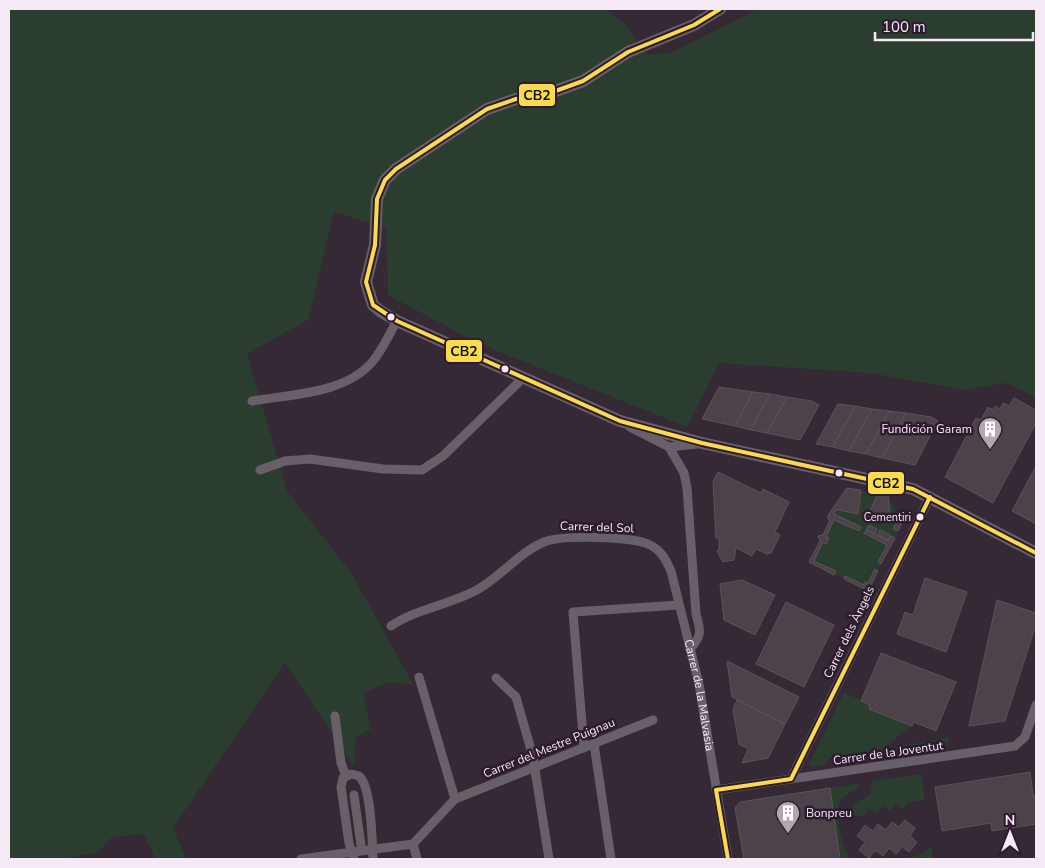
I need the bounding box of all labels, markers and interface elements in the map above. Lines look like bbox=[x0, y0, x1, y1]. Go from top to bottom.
scale bar bbox=[875, 10, 1032, 42]
text: 100 m bbox=[882, 17, 926, 37]
line badge: CB2 bbox=[518, 83, 556, 107]
text: CB2 bbox=[523, 86, 551, 105]
unlabelled marker bbox=[386, 312, 396, 322]
line badge: CB2 bbox=[445, 339, 483, 363]
text: CB2 bbox=[450, 342, 478, 361]
unlabelled marker bbox=[500, 364, 510, 374]
building icon: Fundición Garam bbox=[977, 416, 1003, 450]
place label: Fundición Garam bbox=[881, 421, 972, 437]
unlabelled marker bbox=[834, 468, 844, 478]
line badge: CB2 bbox=[867, 471, 905, 495]
text: CB2 bbox=[872, 474, 900, 493]
place label: Cementiri bbox=[864, 510, 911, 525]
marker: Cementiri bbox=[915, 512, 925, 522]
street label: Carrer del Sol bbox=[560, 518, 635, 536]
street label: Carrer dels Àngels bbox=[820, 583, 878, 681]
street label: Carrer de la Malvasia bbox=[680, 638, 718, 752]
street label: Carrer del Mestre Puignau bbox=[481, 714, 617, 782]
street label: Carrer de la Joventut bbox=[832, 737, 945, 769]
building icon: Bonpreu bbox=[775, 800, 801, 834]
place label: Bonpreu bbox=[806, 805, 852, 821]
north arrow bbox=[985, 808, 1035, 858]
text: N bbox=[1005, 811, 1015, 830]

